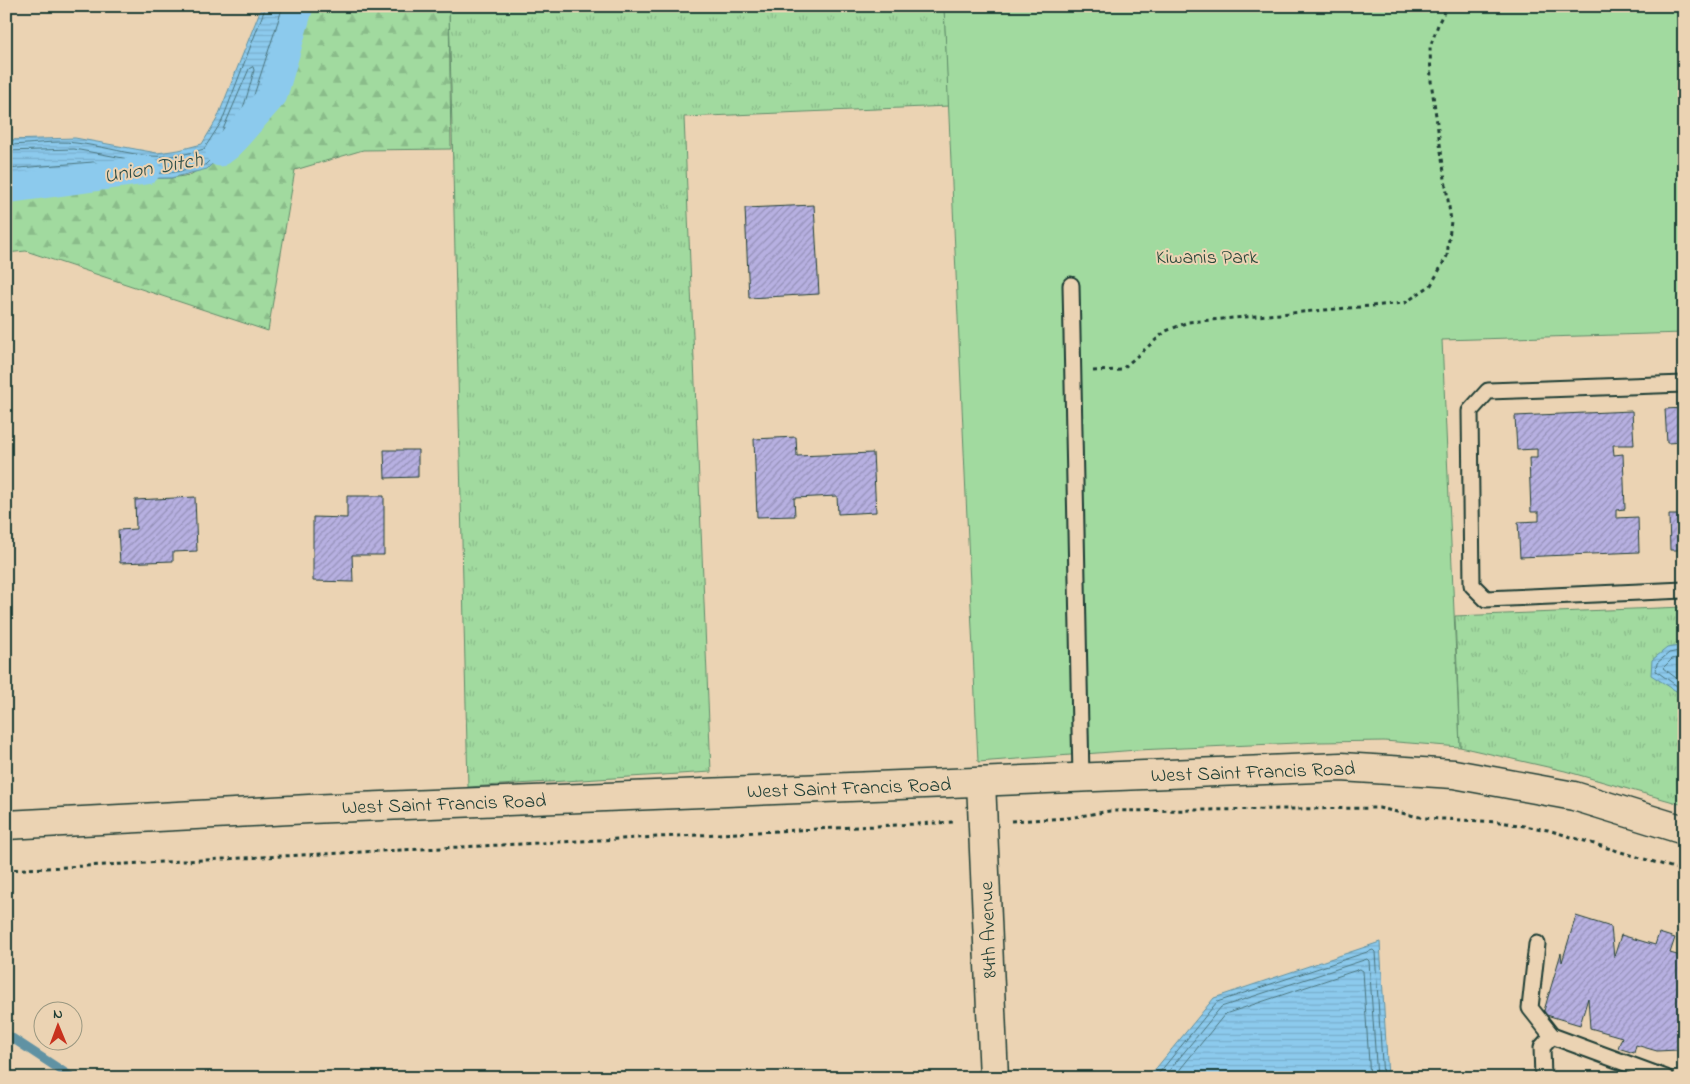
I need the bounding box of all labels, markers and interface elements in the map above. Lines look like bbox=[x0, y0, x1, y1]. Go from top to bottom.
water label: Union Ditch bbox=[102, 145, 206, 192]
park label: Kiwanis Park bbox=[1156, 244, 1258, 273]
street label: West Saint Francis Road bbox=[1150, 755, 1356, 792]
street label: West Saint Francis Road bbox=[746, 771, 952, 808]
street label: West Saint Francis Road bbox=[341, 787, 547, 824]
street label: 84th Avenue bbox=[973, 881, 1006, 979]
north arrow bbox=[32, 1002, 82, 1052]
text: N bbox=[53, 1004, 63, 1025]

